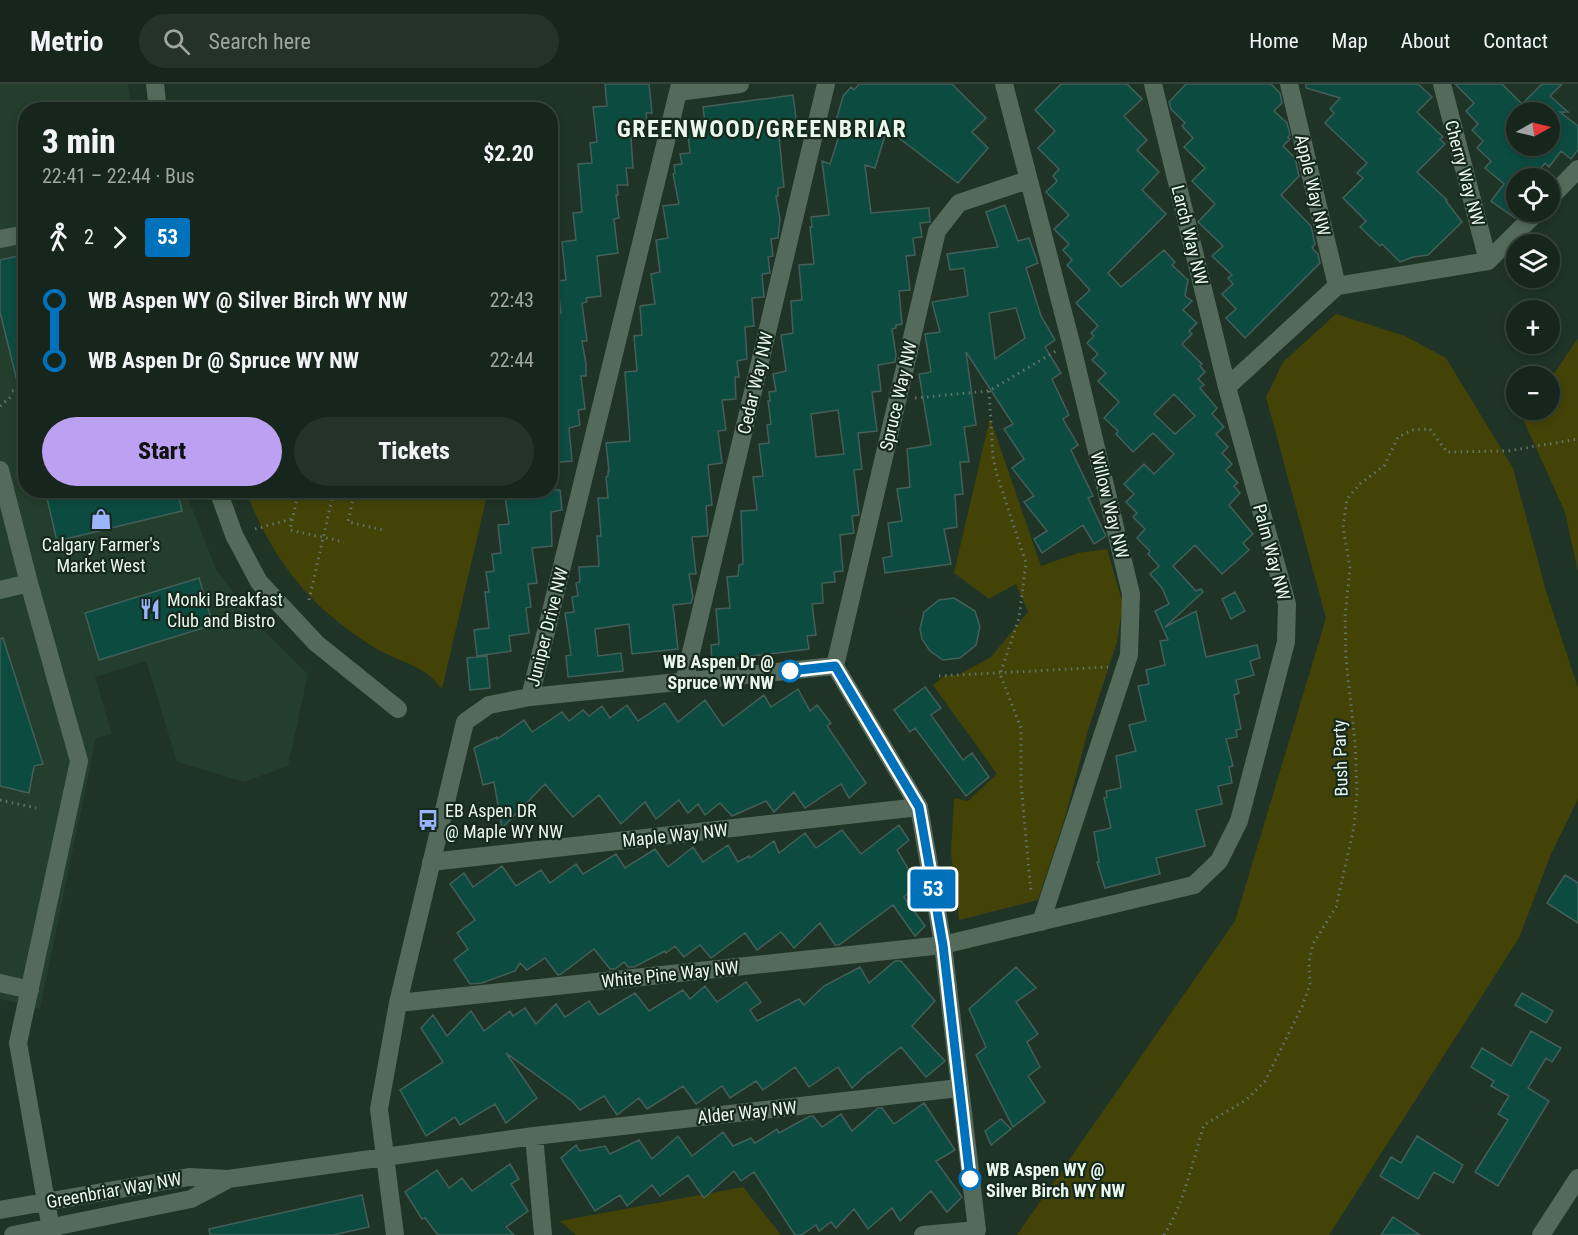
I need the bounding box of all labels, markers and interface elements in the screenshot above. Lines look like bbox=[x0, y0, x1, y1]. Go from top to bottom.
search box bbox=[139, 14, 559, 68]
text: Metrio bbox=[30, 25, 103, 58]
icon: search bbox=[160, 25, 193, 58]
text: Search here bbox=[208, 29, 311, 54]
text: Home bbox=[1249, 29, 1299, 53]
text: Map bbox=[1332, 29, 1368, 53]
text: About bbox=[1401, 29, 1450, 53]
text: Contact bbox=[1483, 29, 1548, 53]
north arrow bbox=[1506, 102, 1560, 156]
map controls bbox=[1506, 102, 1560, 420]
district label: GREENWOOD/GREENBRIAR bbox=[617, 115, 907, 143]
street label: Cherry Way NW bbox=[1441, 118, 1489, 228]
text: 3 min bbox=[42, 122, 116, 161]
street label: Apple Way NW bbox=[1291, 132, 1335, 238]
text: $2.20 bbox=[483, 141, 534, 166]
text: 22:41 – 22:44 · Bus bbox=[42, 164, 195, 188]
button: locate bbox=[1506, 168, 1560, 222]
street label: Larch Way NW bbox=[1167, 183, 1213, 287]
icon: walk bbox=[42, 221, 75, 254]
icon: forward bbox=[103, 221, 136, 254]
text: 2 bbox=[84, 225, 94, 249]
text: 53 bbox=[157, 225, 178, 249]
button: layers bbox=[1506, 234, 1560, 288]
text: WB Aspen WY @ Silver Birch WY NW bbox=[88, 288, 408, 313]
text: 22:43 bbox=[490, 288, 534, 312]
button: + bbox=[1506, 300, 1560, 354]
street label: Cedar Way NW bbox=[733, 330, 777, 436]
street label: Spruce Way NW bbox=[875, 339, 921, 453]
text: WB Aspen Dr @ Spruce WY NW bbox=[88, 348, 359, 373]
text: 22:44 bbox=[490, 348, 534, 372]
button: − bbox=[1506, 366, 1560, 420]
button: Start bbox=[42, 417, 282, 486]
button: Tickets bbox=[294, 417, 534, 486]
street label: Willow Way NW bbox=[1087, 449, 1133, 561]
street label: Palm Way NW bbox=[1249, 502, 1295, 603]
shop icon: Calgary Farmer's Market West bbox=[89, 507, 113, 531]
place label: Calgary Farmer's Market West bbox=[42, 534, 160, 576]
street label: Juniper Drive NW bbox=[522, 565, 572, 689]
place label: Monki Breakfast Club and Bistro bbox=[167, 589, 283, 631]
restaurant icon: Monki Breakfast Club and Bistro bbox=[138, 597, 162, 621]
place label: WB Aspen Dr @ Spruce WY NW bbox=[663, 651, 774, 693]
marker: WB Aspen Dr @ Spruce WY NW bbox=[779, 660, 801, 682]
street label: Bush Party bbox=[1328, 719, 1352, 797]
place label: EB Aspen DR @ Maple WY NW bbox=[445, 800, 563, 842]
bus stop icon: EB Aspen DR @ Maple WY NW bbox=[416, 808, 440, 832]
street label: Maple Way NW bbox=[621, 819, 729, 851]
line badge: 53 bbox=[906, 870, 960, 908]
text: 53 bbox=[922, 877, 944, 901]
street label: White Pine Way NW bbox=[600, 956, 740, 992]
street label: Alder Way NW bbox=[696, 1096, 798, 1128]
place label: WB Aspen WY @ Silver Birch WY NW bbox=[986, 1159, 1126, 1201]
street label: Greenbriar Way NW bbox=[45, 1168, 183, 1212]
marker: WB Aspen WY @ Silver Birch WY NW bbox=[959, 1168, 981, 1190]

